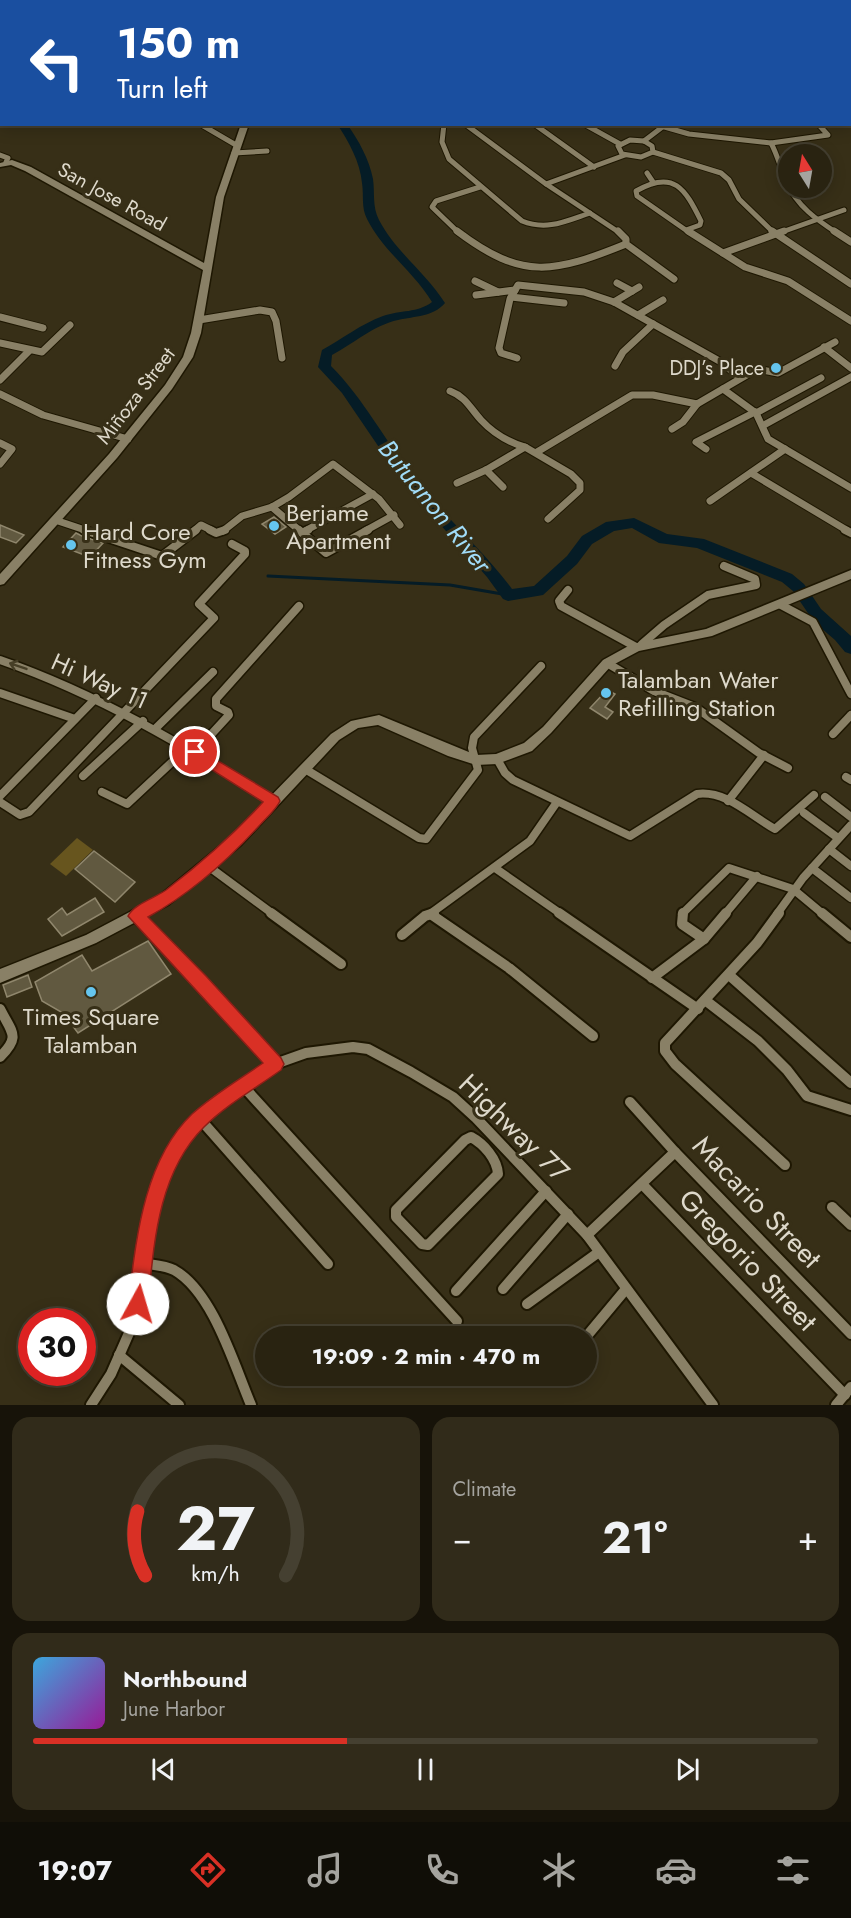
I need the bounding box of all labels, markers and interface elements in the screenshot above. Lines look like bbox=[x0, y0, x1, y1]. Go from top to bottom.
text: 150 m bbox=[117, 13, 240, 74]
icon: left bbox=[18, 24, 96, 102]
text: Turn left bbox=[117, 69, 207, 108]
north arrow bbox=[778, 144, 832, 198]
map controls bbox=[778, 144, 832, 198]
street label: San Jose Road bbox=[52, 155, 172, 239]
street label: Miñoza Street bbox=[90, 341, 182, 451]
place label: DDJ’s Place bbox=[669, 354, 764, 383]
marker: DDJ’s Place bbox=[769, 361, 783, 375]
water label: Butuanon River bbox=[369, 431, 502, 582]
place label: Berjame Apartment bbox=[286, 495, 391, 558]
place label: Hard Core Fitness Gym bbox=[83, 514, 207, 577]
marker: Berjame Apartment bbox=[267, 519, 281, 533]
marker: Hard Core Fitness Gym bbox=[64, 538, 78, 552]
street label: Hi Way 11 bbox=[46, 644, 154, 718]
one-way arrow bbox=[9, 660, 28, 671]
place label: Talamban Water Refilling Station bbox=[618, 662, 779, 725]
marker: Talamban Water Refilling Station bbox=[599, 686, 613, 700]
pin bbox=[169, 726, 220, 777]
icon: arrive bbox=[178, 735, 211, 768]
marker: Times Square Talamban bbox=[84, 985, 98, 999]
place label: Times Square Talamban bbox=[23, 999, 159, 1062]
street label: Highway 77 bbox=[449, 1065, 579, 1192]
street label: Macario Street bbox=[683, 1126, 831, 1278]
street label: Gregorio Street bbox=[669, 1180, 827, 1341]
position arrow bbox=[106, 1272, 170, 1336]
speed limit sign: 30 bbox=[18, 1308, 96, 1386]
text: 19:09 · 2 min · 470 m bbox=[312, 1340, 540, 1372]
text: Climate bbox=[453, 1475, 516, 1504]
text: 27 bbox=[176, 1483, 255, 1573]
text: 21° bbox=[602, 1505, 668, 1570]
text: − bbox=[453, 1515, 472, 1562]
text: + bbox=[798, 1515, 818, 1562]
text: km/h bbox=[192, 1558, 240, 1589]
text: Northbound bbox=[123, 1663, 247, 1695]
text: June Harbor bbox=[123, 1695, 225, 1724]
icon: previous bbox=[147, 1753, 180, 1786]
icon: pause bbox=[409, 1753, 442, 1786]
icon: next bbox=[671, 1753, 704, 1786]
icon: directions bbox=[187, 1849, 229, 1891]
icon: music bbox=[304, 1849, 346, 1891]
icon: phone bbox=[421, 1849, 463, 1891]
icon: climate bbox=[538, 1849, 580, 1891]
icon: car bbox=[655, 1849, 697, 1891]
icon: filters bbox=[772, 1849, 814, 1891]
text: 19:07 bbox=[37, 1851, 112, 1890]

